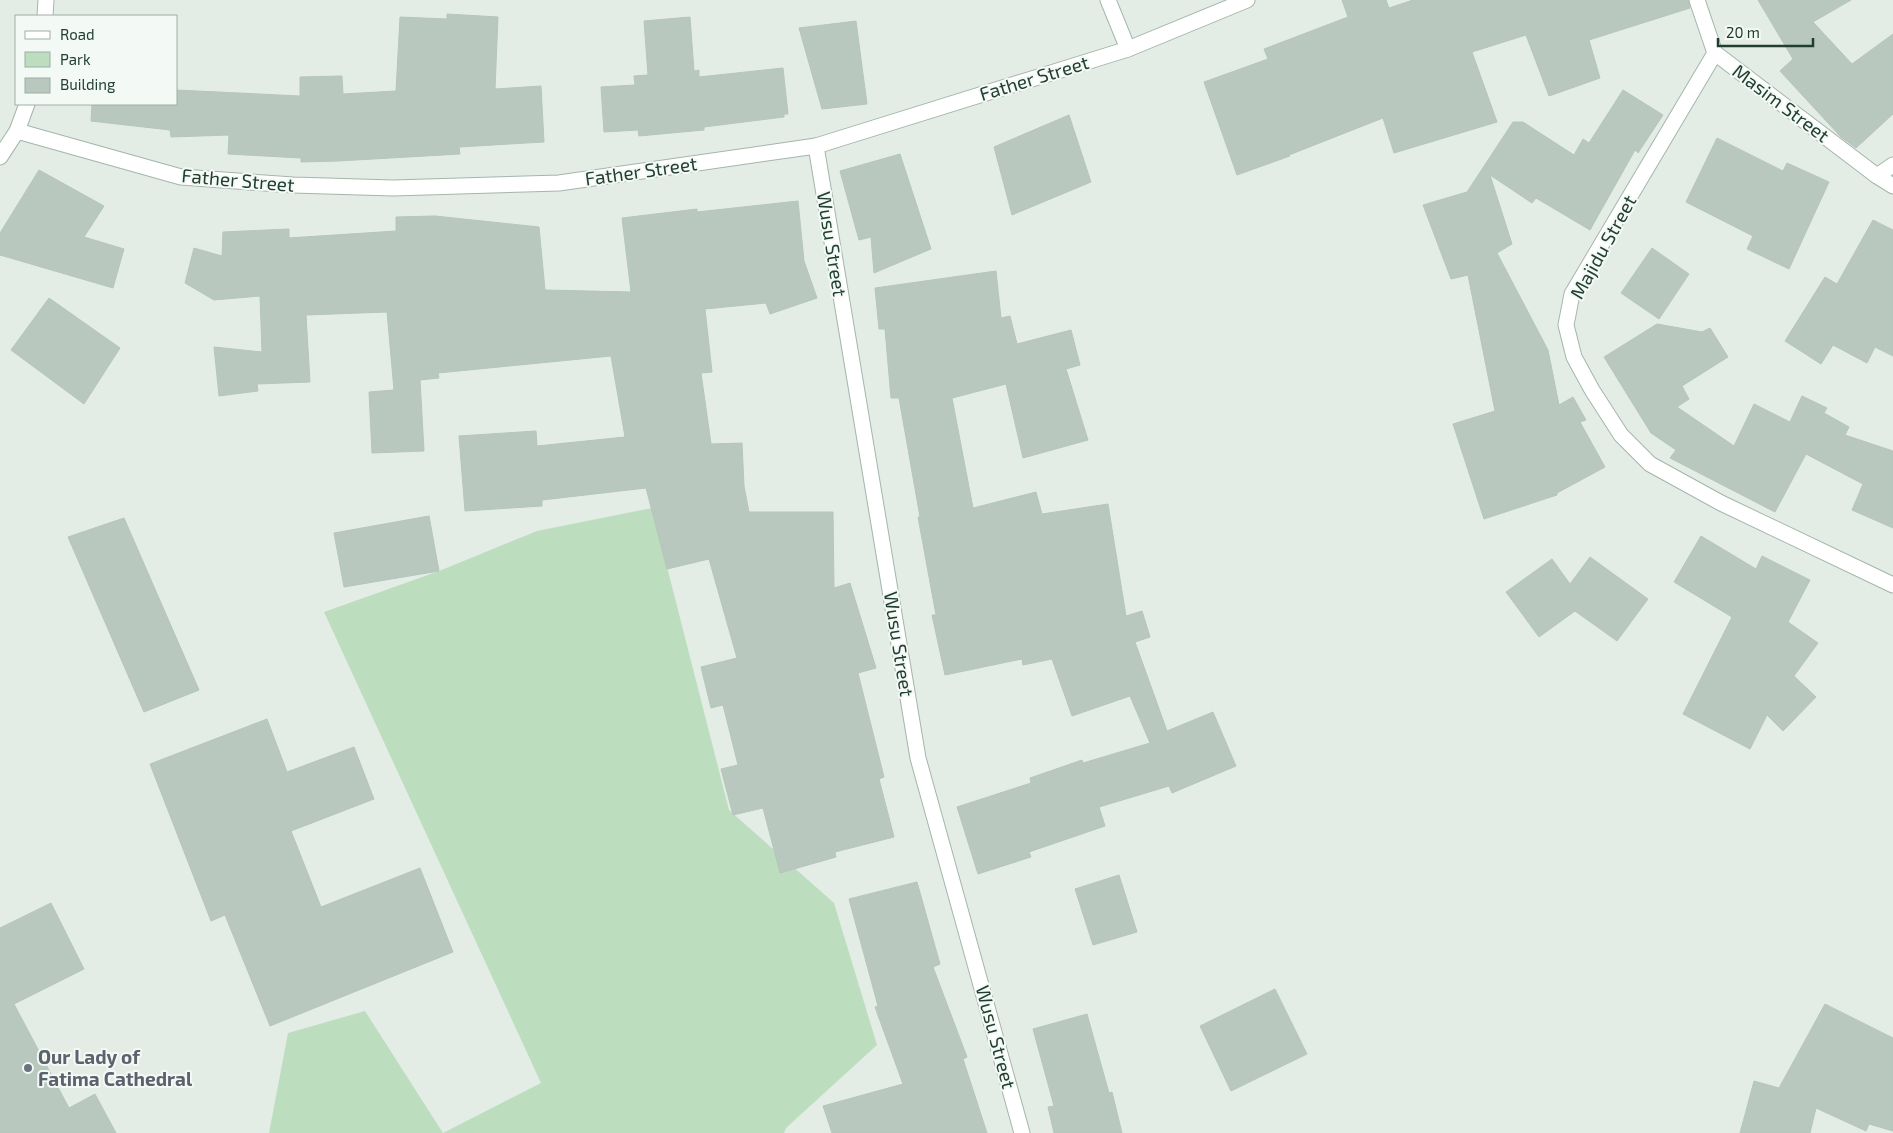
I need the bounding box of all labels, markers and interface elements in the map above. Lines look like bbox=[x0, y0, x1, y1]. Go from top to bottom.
legend bbox=[15, 15, 178, 105]
scale bar bbox=[1718, 15, 1813, 47]
text: 20 m bbox=[1726, 23, 1760, 41]
text: Road bbox=[60, 25, 95, 43]
text: Park bbox=[60, 50, 91, 68]
street label: Father Street bbox=[976, 50, 1091, 105]
street label: Masim Street bbox=[1728, 59, 1834, 146]
text: Building bbox=[60, 75, 116, 93]
street label: Father Street bbox=[583, 151, 698, 190]
street label: Father Street bbox=[181, 163, 295, 196]
street label: Wusu Street bbox=[813, 190, 852, 298]
street label: Majidu Street bbox=[1565, 191, 1641, 303]
street label: Wusu Street bbox=[880, 590, 919, 698]
street label: Wusu Street bbox=[972, 983, 1021, 1091]
place label: Our Lady of Fatima Cathedral bbox=[38, 1045, 193, 1090]
marker: Our Lady of Fatima Cathedral bbox=[22, 1062, 34, 1074]

